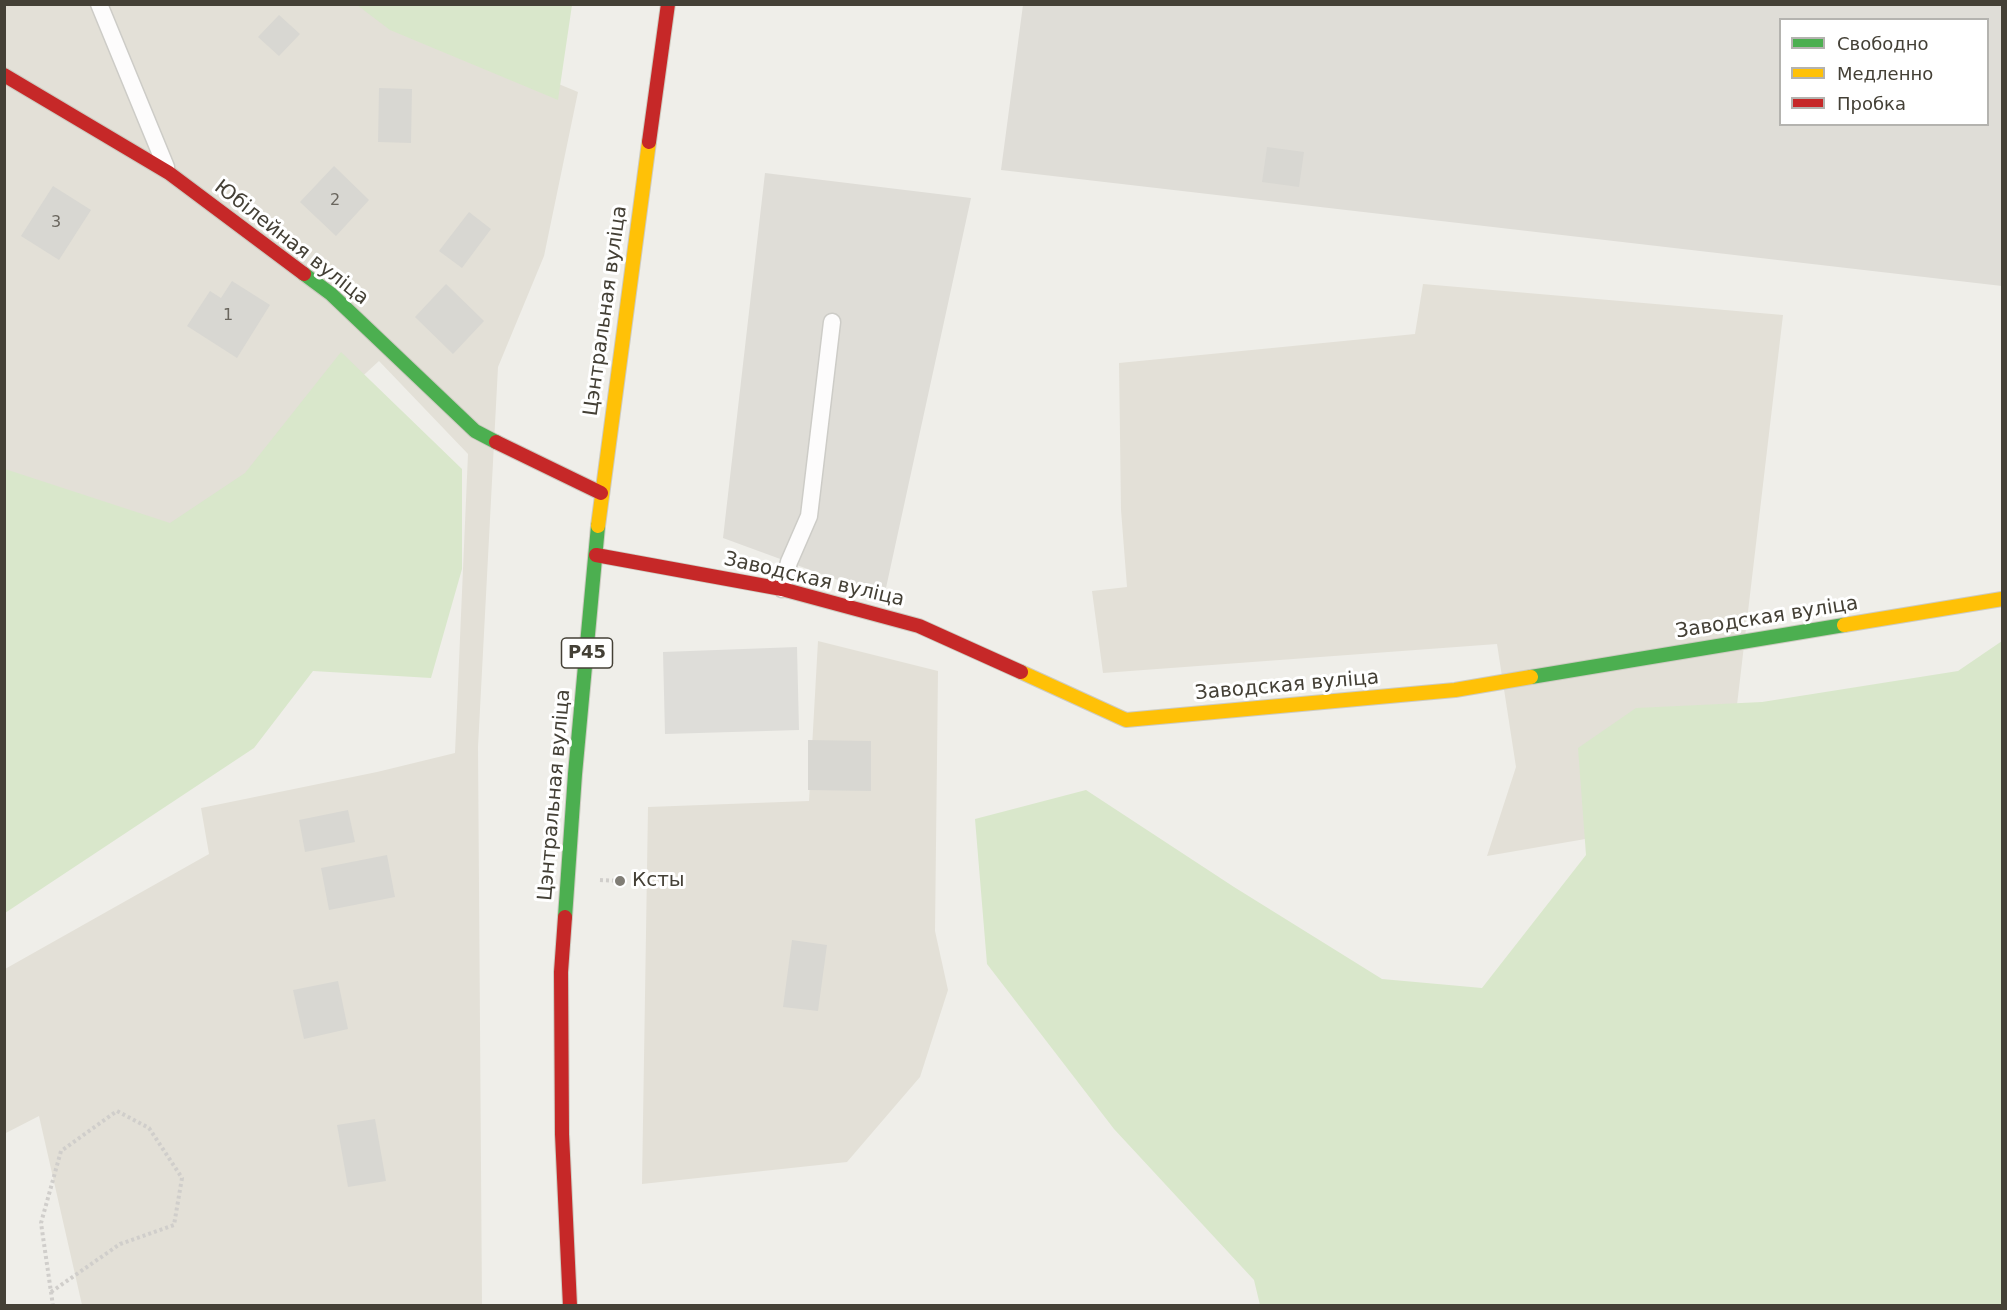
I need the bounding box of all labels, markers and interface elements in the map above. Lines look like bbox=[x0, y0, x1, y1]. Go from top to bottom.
legend bbox=[1779, 18, 1989, 126]
text: Свободно bbox=[1837, 33, 1929, 54]
text: Медленно bbox=[1837, 63, 1933, 84]
text: Пробка bbox=[1837, 93, 1906, 114]
street label: Юбілейная вуліца bbox=[209, 175, 373, 311]
house number: 2 bbox=[330, 191, 340, 211]
street label: Цэнтральная вуліца bbox=[579, 204, 633, 418]
house number: 3 bbox=[51, 213, 61, 233]
house number: 1 bbox=[223, 306, 233, 326]
street label: Заводская вуліца bbox=[721, 548, 907, 612]
street label: Заводская вуліца bbox=[1674, 592, 1860, 644]
road number: Р45 bbox=[562, 638, 612, 668]
street label: Заводская вуліца bbox=[1194, 666, 1380, 706]
street label: Цэнтральная вуліца bbox=[534, 688, 576, 902]
place label: Ксты bbox=[632, 869, 685, 893]
marker: Ксты bbox=[613, 874, 627, 888]

